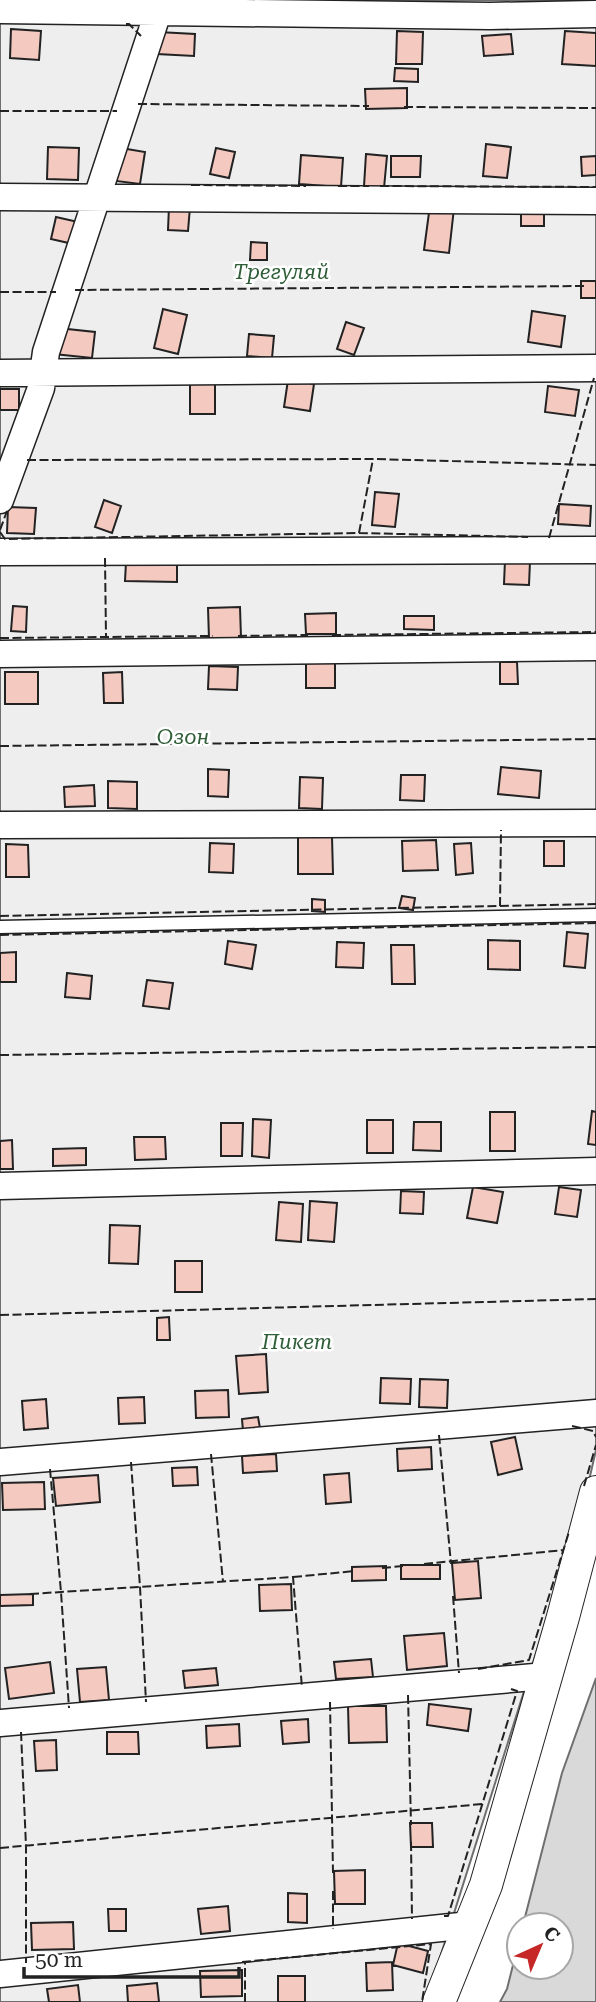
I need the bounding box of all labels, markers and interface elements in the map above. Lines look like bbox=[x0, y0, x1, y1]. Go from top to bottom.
park label: Трегуляй bbox=[233, 260, 329, 284]
park label: Озон bbox=[157, 725, 209, 749]
park label: Пикет bbox=[261, 1330, 332, 1354]
north arrow bbox=[505, 1911, 575, 1981]
text: С bbox=[539, 1921, 564, 1947]
scale bar bbox=[24, 1936, 240, 1980]
text: 50 m bbox=[35, 1948, 83, 1972]

